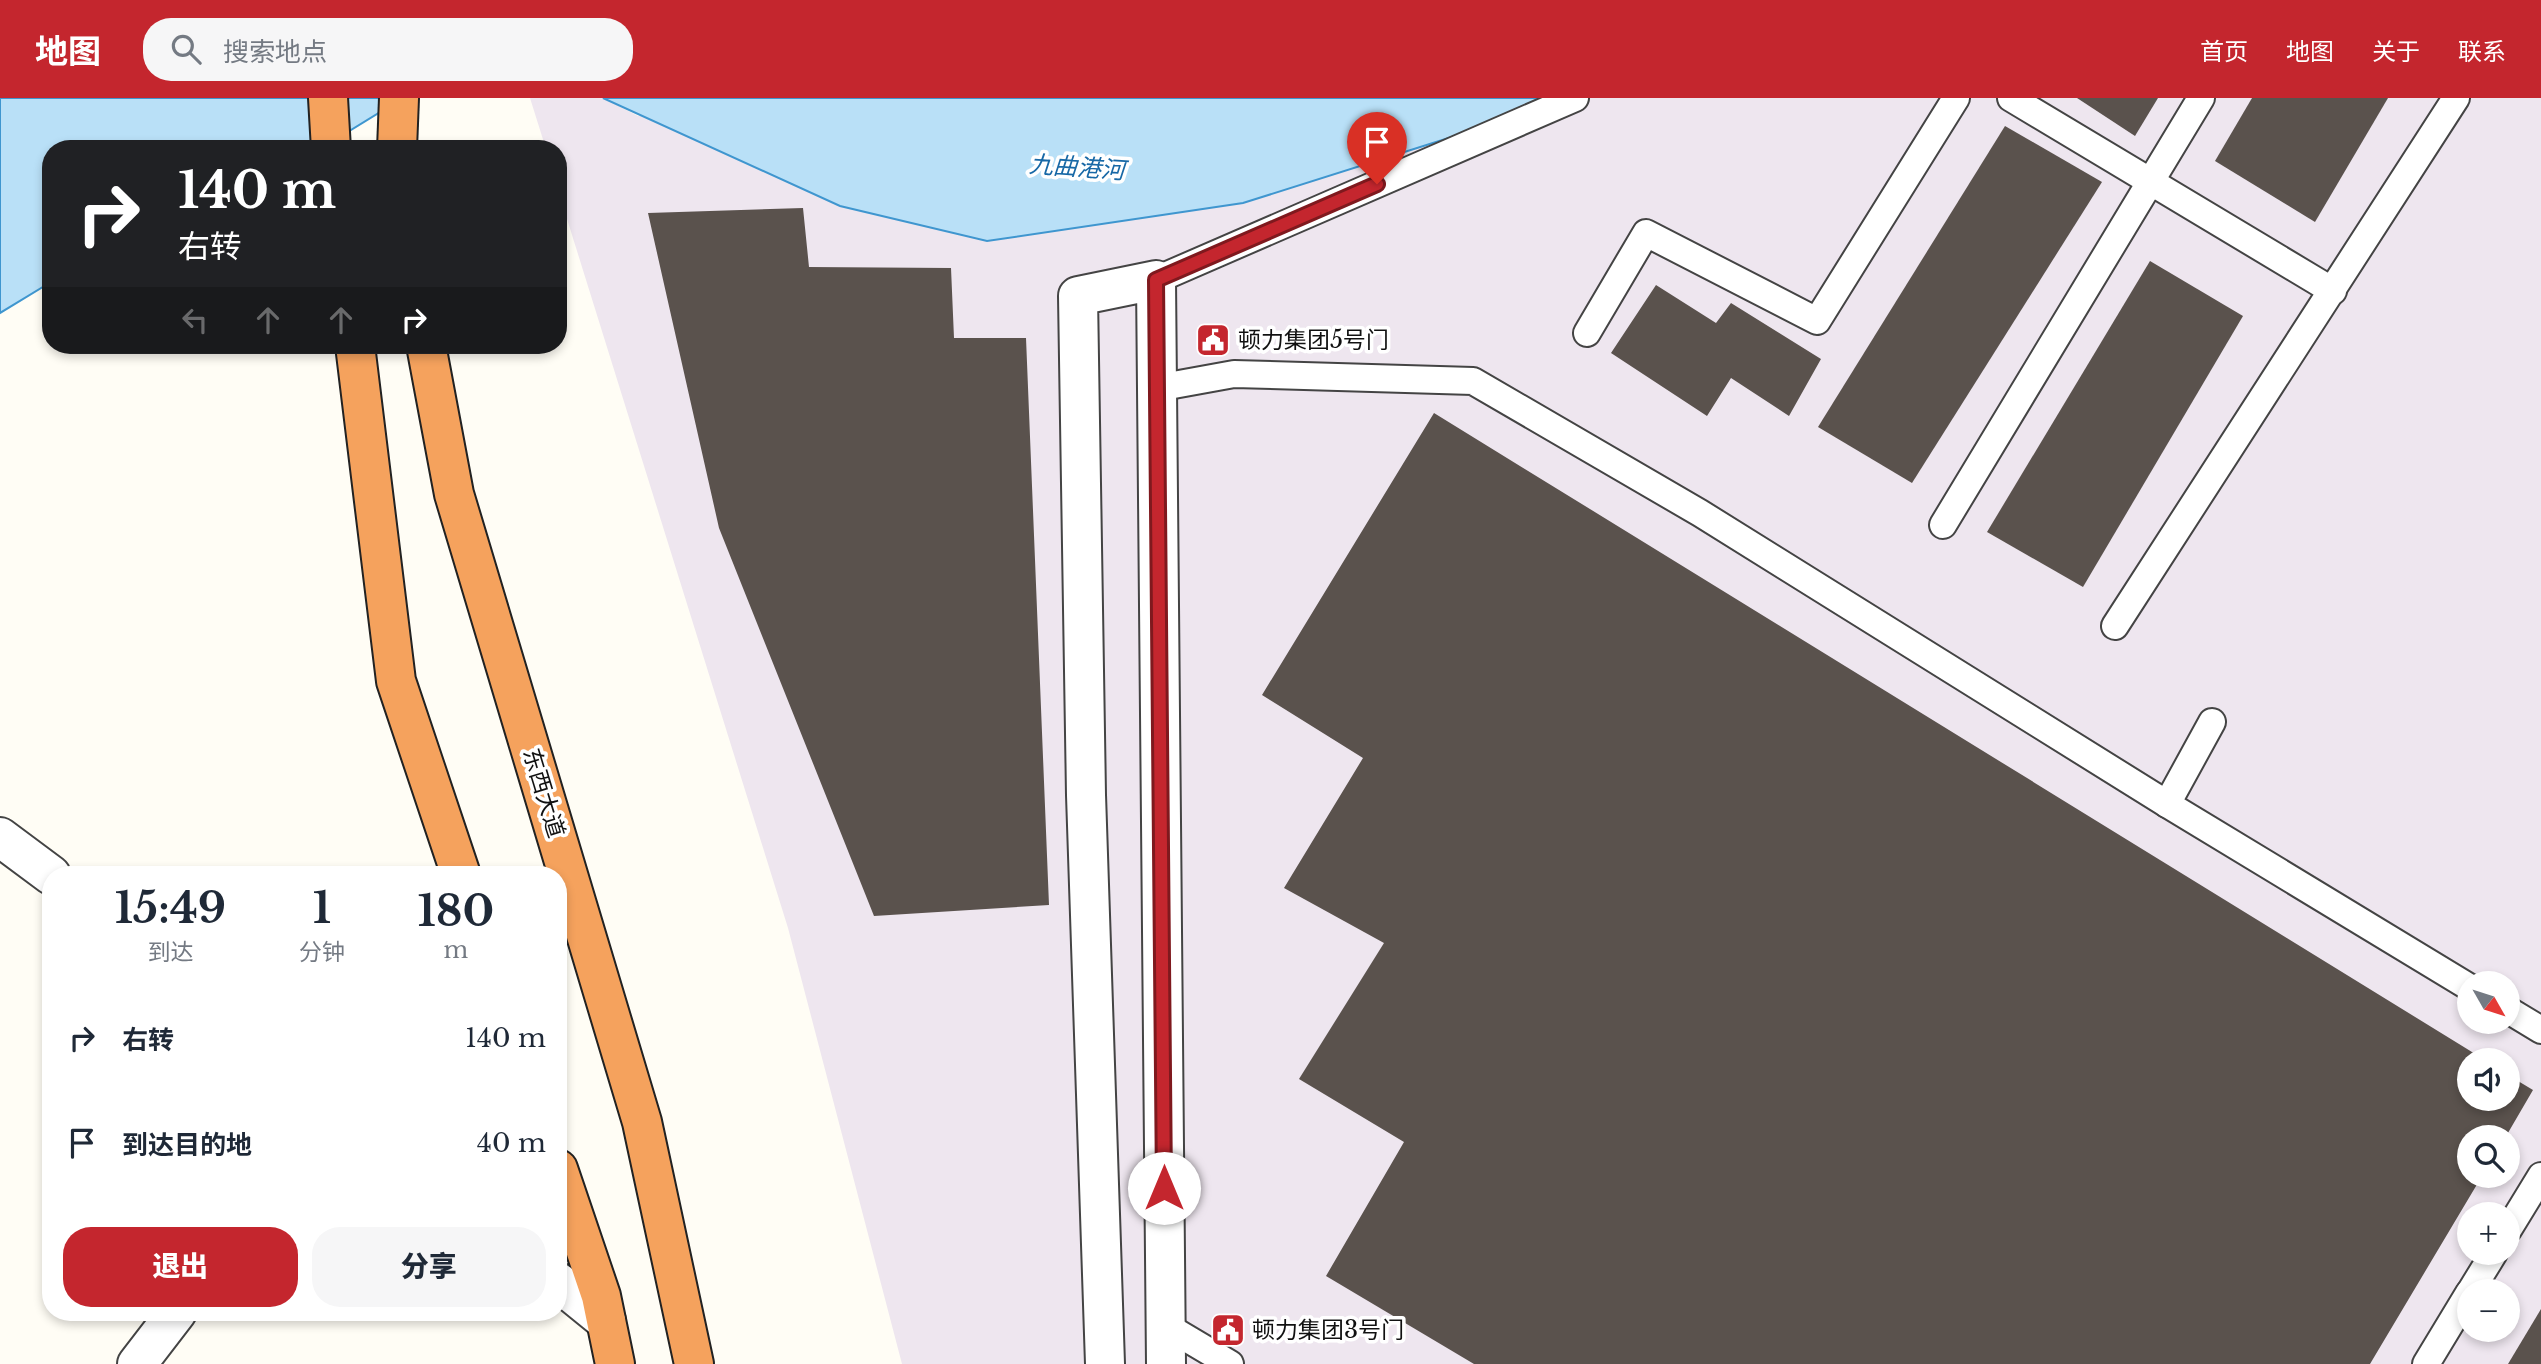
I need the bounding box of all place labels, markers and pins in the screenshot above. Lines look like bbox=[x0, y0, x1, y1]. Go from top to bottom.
pin bbox=[1347, 112, 1407, 184]
public building icon: 顿力集团5号门 bbox=[1194, 321, 1232, 359]
place label: 顿力集团5号门 bbox=[1238, 326, 1389, 354]
public building icon: 顿力集团3号门 bbox=[1209, 1311, 1247, 1349]
place label: 顿力集团3号门 bbox=[1252, 1316, 1404, 1344]

